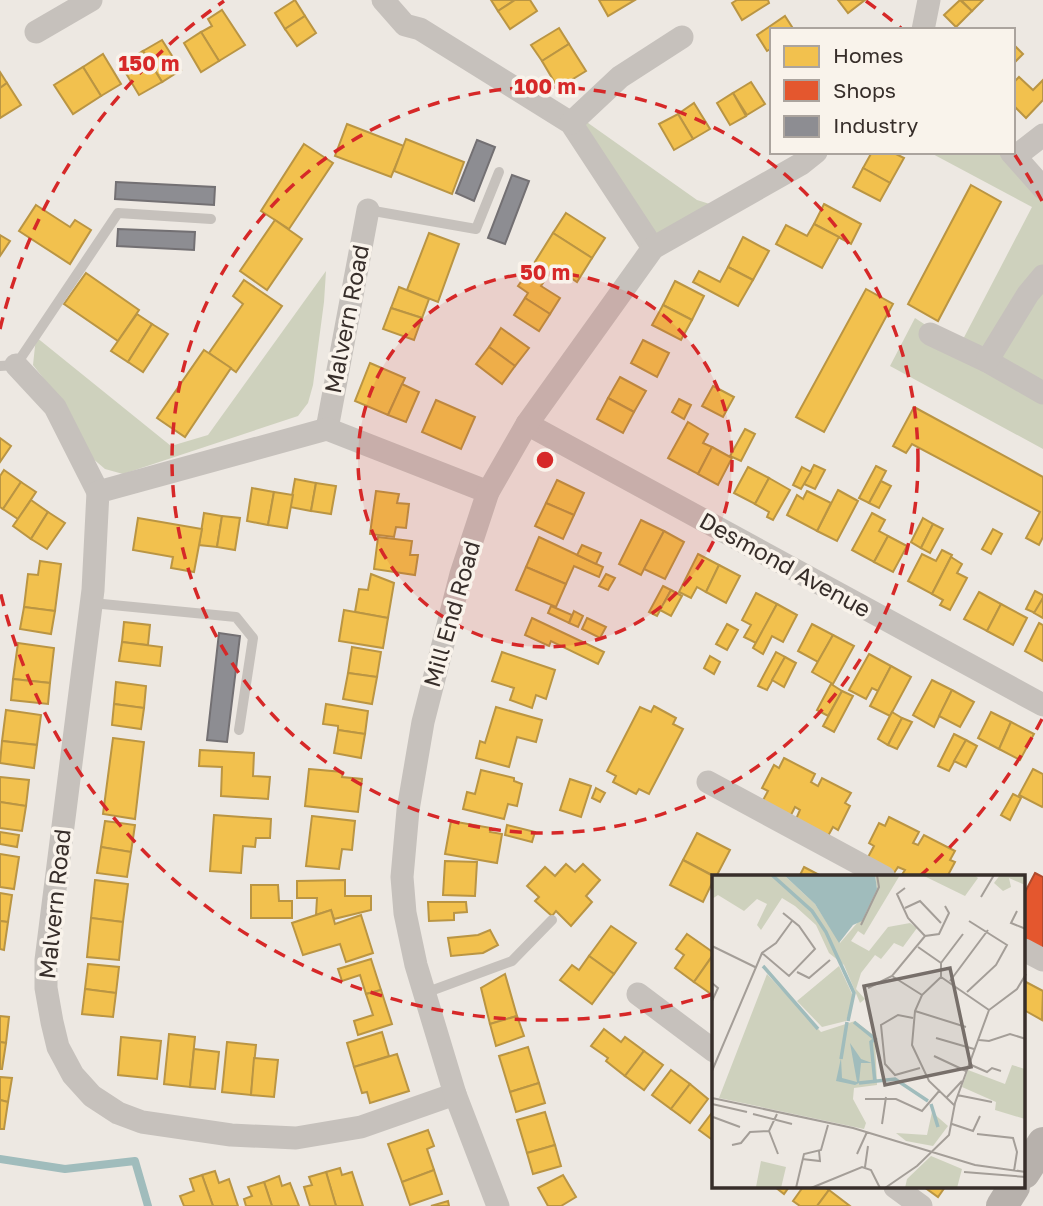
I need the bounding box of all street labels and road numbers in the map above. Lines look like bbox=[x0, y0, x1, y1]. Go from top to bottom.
street label: Malvern Road bbox=[318, 242, 374, 395]
street label: Desmond Avenue bbox=[695, 506, 876, 623]
street label: Mill End Road bbox=[417, 537, 485, 690]
street label: Malvern Road bbox=[32, 828, 76, 980]

